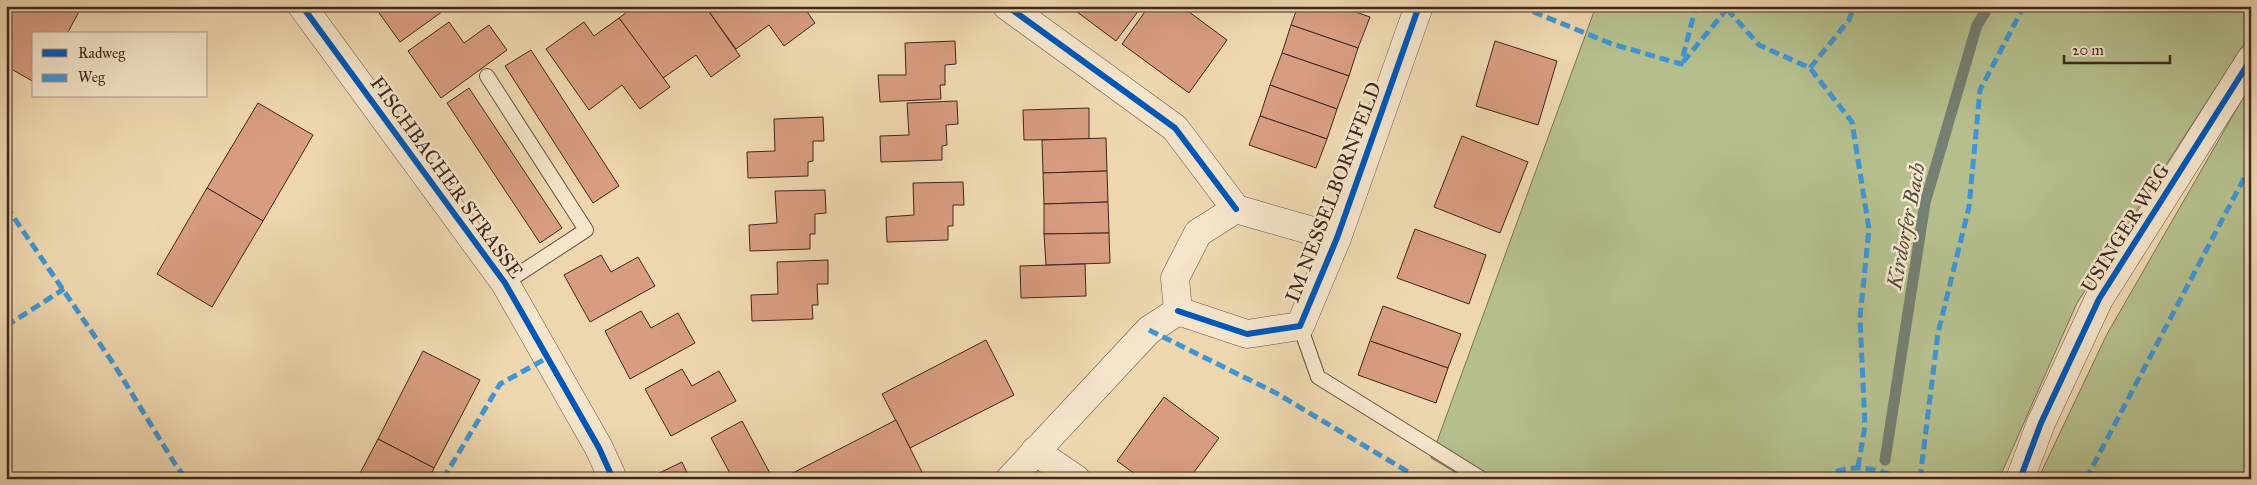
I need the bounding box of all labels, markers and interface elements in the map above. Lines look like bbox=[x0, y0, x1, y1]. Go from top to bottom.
legend bbox=[32, 32, 208, 98]
scale bar bbox=[2064, 32, 2171, 64]
text: 20 m bbox=[2072, 41, 2104, 59]
text: Radweg bbox=[78, 44, 126, 62]
text: Weg bbox=[78, 68, 106, 86]
street label: FISCHBACHER STRASSE bbox=[366, 71, 528, 283]
street label: IM NESSELBORNFELD bbox=[1280, 78, 1386, 306]
street label: USINGER WEG bbox=[2076, 159, 2174, 297]
water label: Kirdorfer Bach bbox=[1881, 161, 1931, 292]

